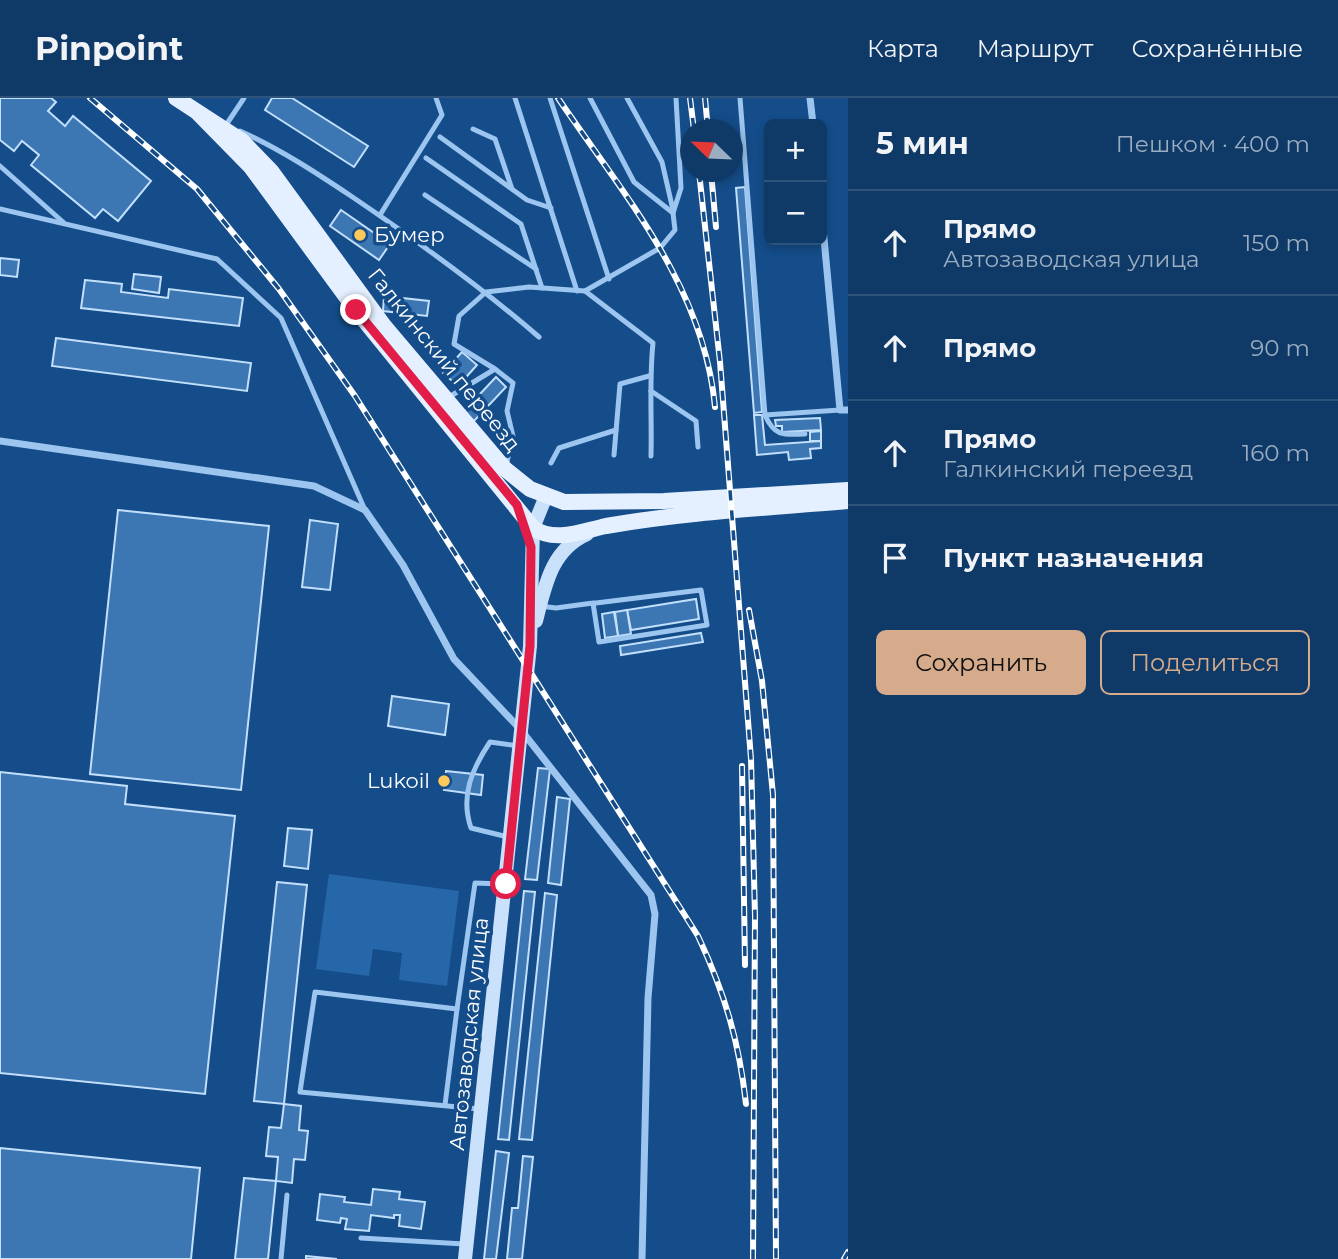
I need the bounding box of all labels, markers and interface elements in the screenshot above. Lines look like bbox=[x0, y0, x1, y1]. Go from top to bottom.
text: Pinpoint bbox=[35, 28, 183, 68]
text: Карта bbox=[867, 34, 939, 63]
text: Маршрут bbox=[977, 34, 1093, 63]
text: Сохранённые bbox=[1131, 34, 1303, 63]
north arrow bbox=[680, 119, 743, 182]
map controls bbox=[764, 119, 827, 245]
button: + bbox=[764, 119, 827, 182]
text: 5 мин bbox=[876, 125, 969, 162]
text: Пешком · 400 m bbox=[1116, 130, 1310, 158]
button: − bbox=[764, 182, 827, 245]
text: Прямо bbox=[943, 213, 1036, 245]
place label: Бумер bbox=[374, 222, 445, 247]
icon: ahead bbox=[876, 224, 914, 262]
marker: Бумер bbox=[352, 227, 368, 243]
text: 150 m bbox=[1243, 229, 1310, 257]
text: Автозаводская улица bbox=[943, 245, 1200, 273]
street label: Галкинский переезд bbox=[363, 263, 526, 456]
route end bbox=[340, 294, 371, 325]
icon: ahead bbox=[876, 329, 914, 367]
text: Прямо bbox=[943, 332, 1036, 364]
text: 90 m bbox=[1250, 334, 1310, 362]
text: Прямо bbox=[943, 423, 1036, 455]
icon: ahead bbox=[876, 434, 914, 472]
text: 160 m bbox=[1242, 439, 1310, 467]
text: Галкинский переезд bbox=[943, 455, 1193, 483]
icon: arrive bbox=[876, 539, 914, 577]
text: Пункт назначения bbox=[943, 542, 1204, 574]
button: Сохранить bbox=[876, 630, 1086, 695]
button: Поделиться bbox=[1100, 630, 1310, 695]
place label: Lukoil bbox=[367, 768, 430, 793]
marker: Lukoil bbox=[436, 773, 452, 789]
route start bbox=[490, 868, 521, 899]
street label: Автозаводская улица bbox=[444, 916, 493, 1152]

